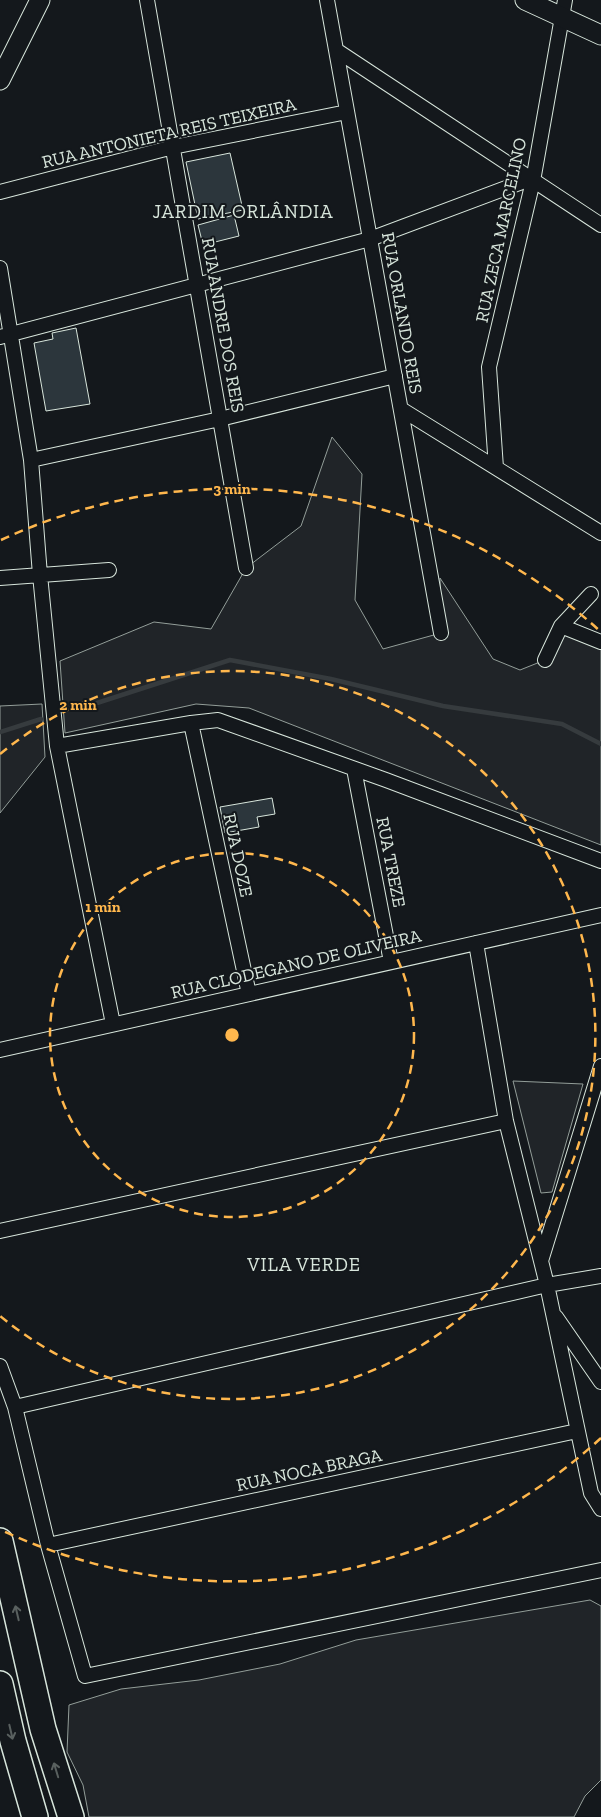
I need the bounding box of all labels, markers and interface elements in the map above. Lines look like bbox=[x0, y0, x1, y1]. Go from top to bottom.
street label: RUA ANTONIETA REIS TEIXEIRA bbox=[40, 93, 299, 173]
street label: RUA ZECA MARCELINO bbox=[471, 136, 531, 324]
district label: JARDIM ORLÂNDIA bbox=[152, 200, 334, 223]
street label: RUA ORLANDO REIS bbox=[377, 230, 427, 396]
street label: RUA ANDRE DOS REIS bbox=[197, 236, 249, 414]
text: 3 min bbox=[213, 480, 251, 498]
text: 2 min bbox=[59, 696, 97, 714]
street label: RUA DOZE bbox=[218, 811, 258, 899]
street label: RUA TREZE bbox=[371, 815, 411, 909]
text: 1 min bbox=[85, 898, 121, 916]
street label: RUA CLODEGANO DE OLIVEIRA bbox=[169, 924, 424, 1004]
centre of rings bbox=[223, 1026, 241, 1044]
district label: VILA VERDE bbox=[246, 1253, 361, 1276]
street label: RUA NOCA BRAGA bbox=[234, 1444, 384, 1496]
one-way arrow bbox=[12, 1605, 21, 1621]
one-way arrow bbox=[7, 1723, 16, 1739]
one-way arrow bbox=[51, 1763, 61, 1779]

